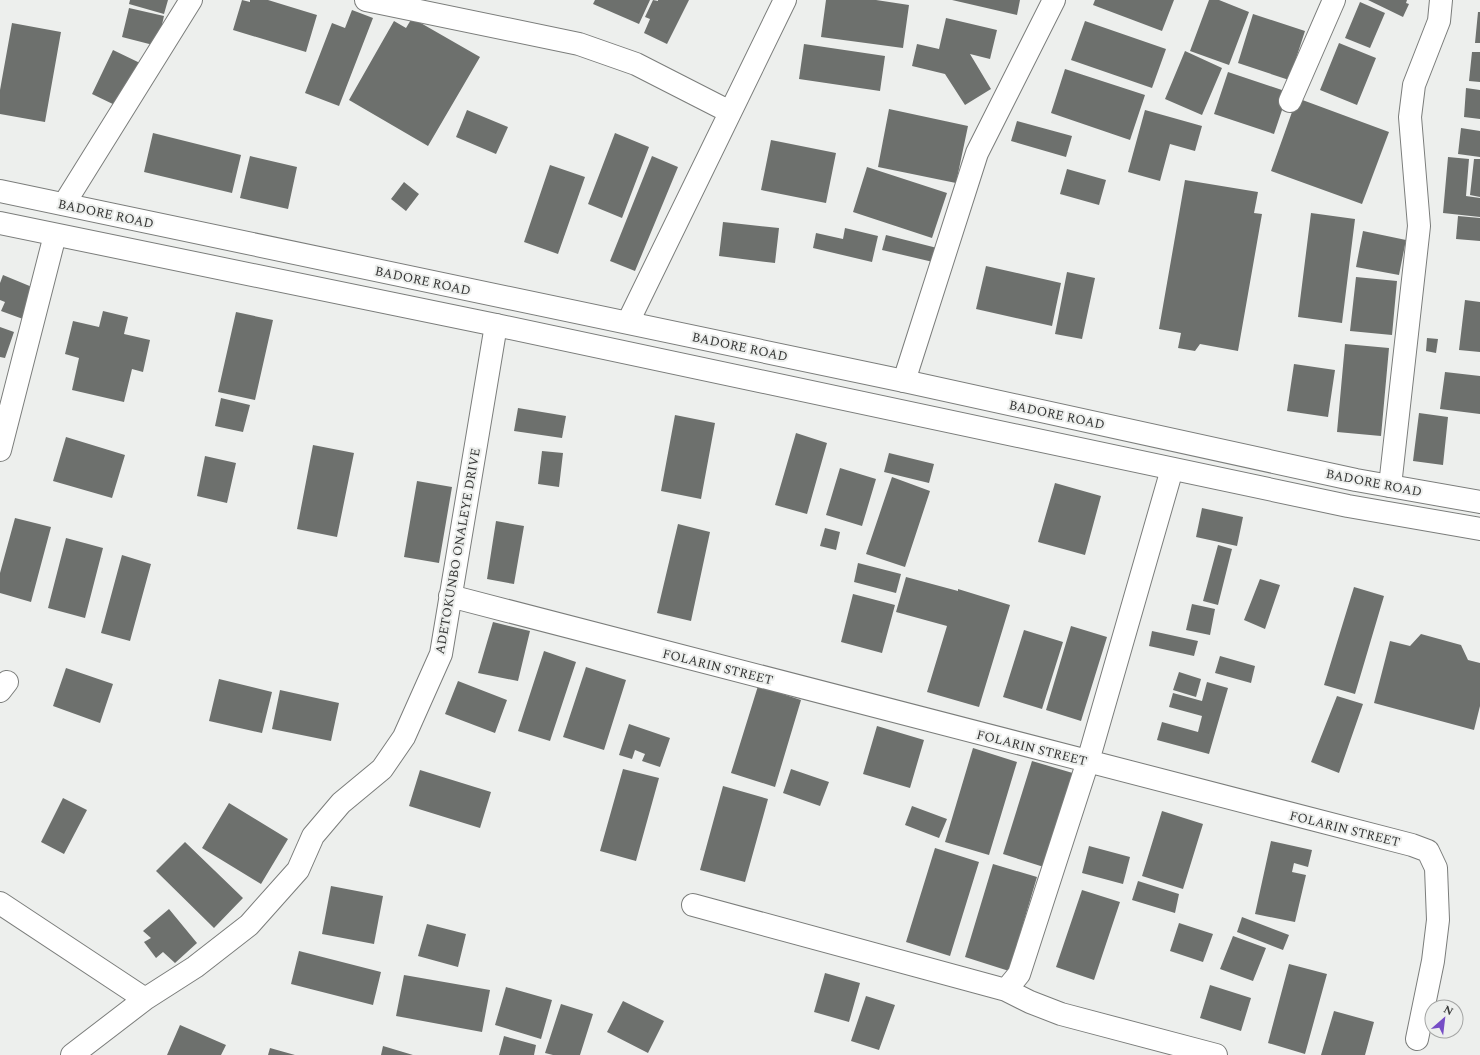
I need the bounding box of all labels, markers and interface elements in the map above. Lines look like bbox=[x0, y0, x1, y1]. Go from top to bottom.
street label: BADORE ROAD bbox=[56, 194, 156, 234]
street label: BADORE ROAD bbox=[373, 261, 473, 301]
street label: BADORE ROAD bbox=[690, 327, 790, 367]
street label: BADORE ROAD bbox=[1007, 395, 1107, 435]
street label: ADETOKUNBO ONALEYE DRIVE bbox=[430, 446, 486, 656]
street label: BADORE ROAD bbox=[1324, 464, 1424, 502]
street label: FOLARIN STREET bbox=[660, 644, 775, 690]
street label: FOLARIN STREET bbox=[974, 725, 1089, 771]
street label: FOLARIN STREET bbox=[1287, 806, 1402, 852]
north arrow bbox=[1424, 999, 1464, 1039]
text: N bbox=[1441, 1001, 1456, 1020]

